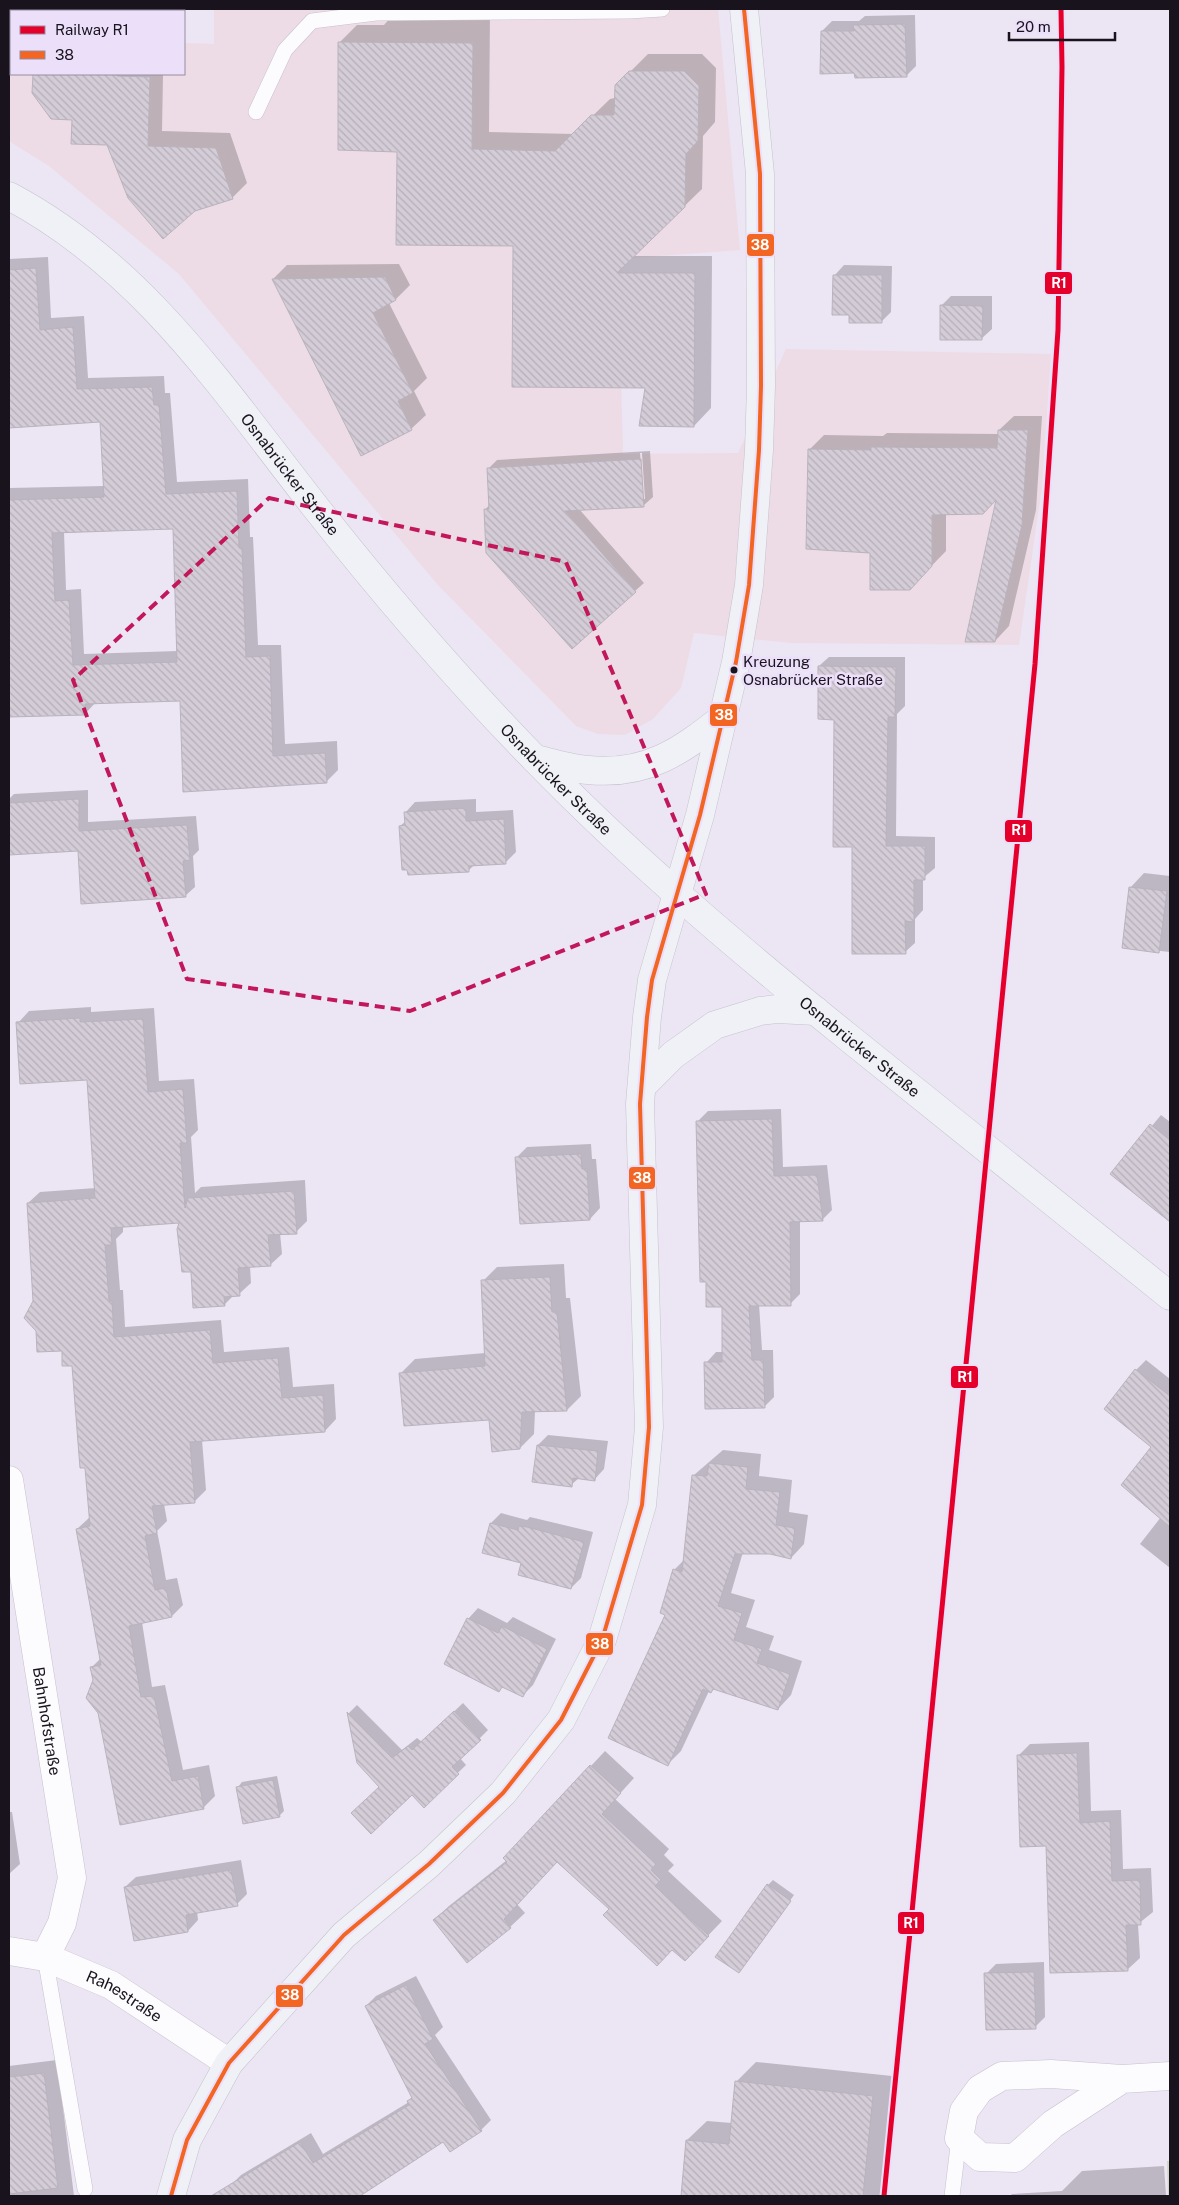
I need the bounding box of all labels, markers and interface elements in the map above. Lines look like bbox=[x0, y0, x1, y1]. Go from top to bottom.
legend bbox=[10, 10, 185, 75]
scale bar bbox=[1009, 10, 1115, 42]
text: 20 m bbox=[1016, 18, 1051, 35]
text: Railway R1 bbox=[55, 21, 129, 38]
text: 38 bbox=[55, 46, 74, 63]
line badge: 38 bbox=[746, 233, 775, 257]
text: 38 bbox=[751, 237, 769, 253]
line badge: R1 bbox=[1044, 271, 1073, 295]
text: R1 bbox=[1051, 275, 1067, 291]
street label: Osnabrücker Straße bbox=[237, 410, 343, 539]
place label: Kreuzung Osnabrücker Straße bbox=[743, 653, 883, 688]
marker: Kreuzung Osnabrücker Straße bbox=[729, 665, 739, 675]
line badge: 38 bbox=[709, 703, 738, 727]
text: 38 bbox=[715, 707, 733, 723]
street label: Osnabrücker Straße bbox=[496, 720, 615, 839]
line badge: R1 bbox=[1004, 819, 1033, 843]
text: R1 bbox=[1011, 822, 1027, 838]
street label: Osnabrücker Straße bbox=[796, 993, 924, 1101]
line badge: 38 bbox=[628, 1166, 656, 1190]
text: 38 bbox=[633, 1170, 651, 1186]
line badge: R1 bbox=[950, 1365, 979, 1389]
text: R1 bbox=[957, 1369, 973, 1385]
line badge: 38 bbox=[585, 1632, 614, 1656]
text: 38 bbox=[591, 1636, 609, 1652]
street label: Bahnhofstraße bbox=[29, 1665, 65, 1777]
line badge: R1 bbox=[897, 1911, 925, 1935]
text: R1 bbox=[903, 1915, 919, 1931]
street label: Rahestraße bbox=[83, 1967, 166, 2026]
line badge: 38 bbox=[275, 1984, 304, 2008]
text: 38 bbox=[281, 1987, 299, 2003]

